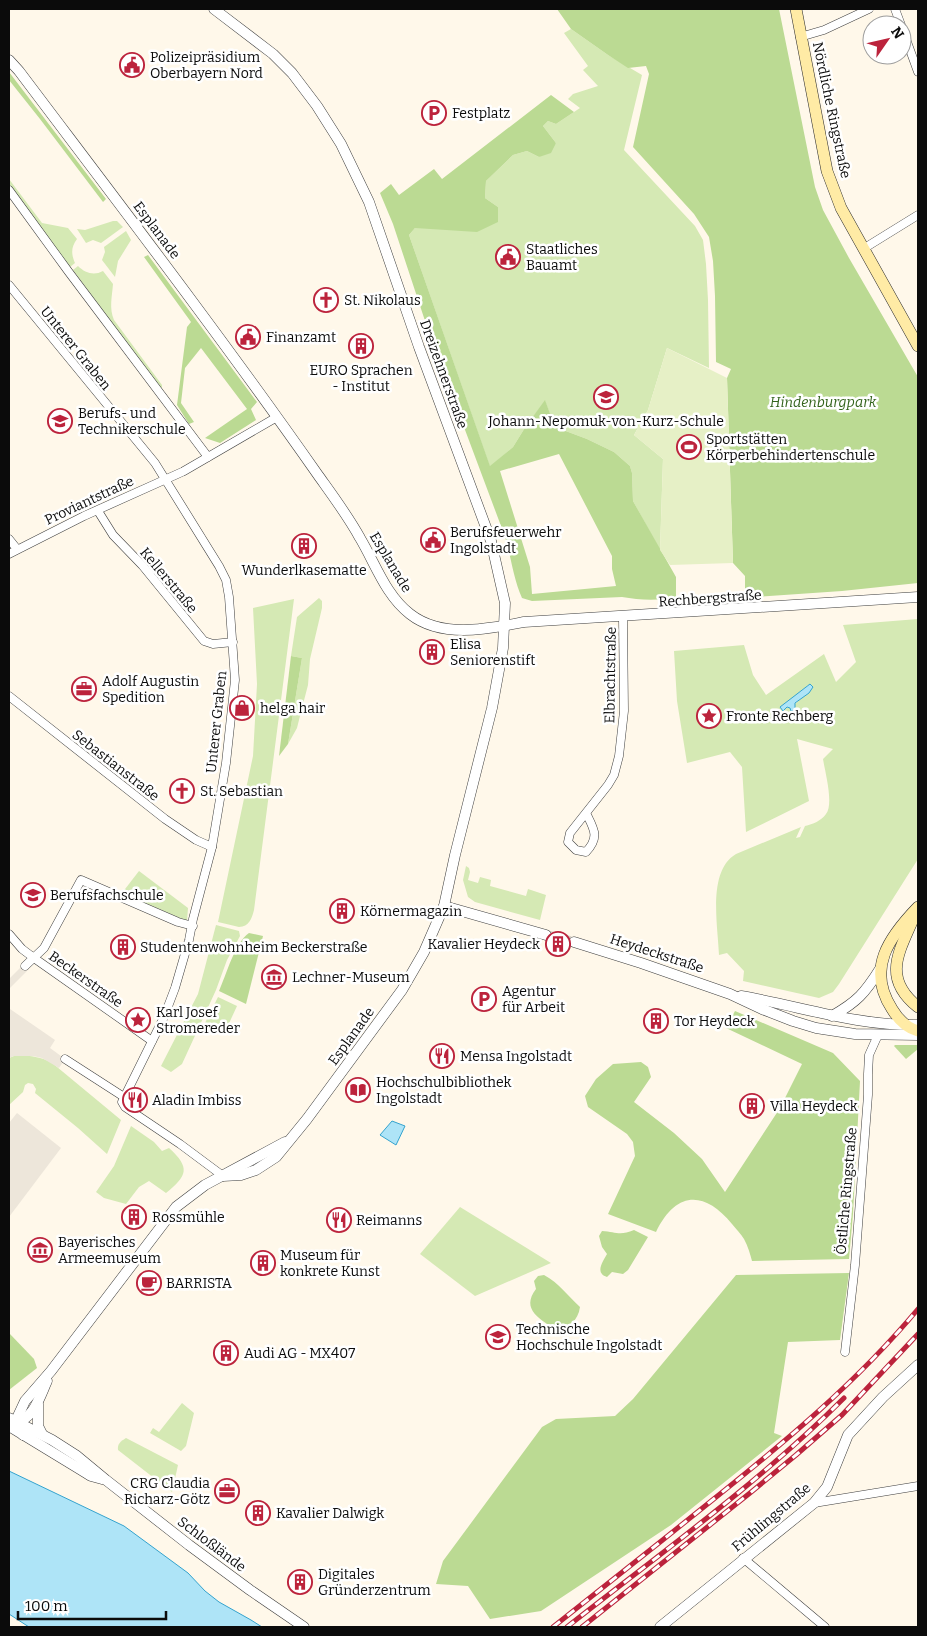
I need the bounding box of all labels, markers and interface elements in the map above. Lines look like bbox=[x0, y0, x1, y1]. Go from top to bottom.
north arrow bbox=[862, 15, 912, 65]
text: N bbox=[887, 24, 908, 42]
street label: Nördliche Ringstraße bbox=[809, 40, 854, 180]
place label: Polizeipräsidium Oberbayern Nord bbox=[150, 49, 263, 82]
public building icon: Polizeipräsidium Oberbayern Nord bbox=[119, 52, 145, 78]
parking icon: Festplatz bbox=[421, 100, 447, 126]
place label: Festplatz bbox=[452, 105, 511, 122]
street label: Esplanade bbox=[130, 198, 184, 262]
place label: Staatliches Bauamt bbox=[526, 241, 598, 274]
public building icon: Staatliches Bauamt bbox=[495, 244, 521, 270]
church icon: St. Nikolaus bbox=[313, 287, 339, 313]
place label: St. Nikolaus bbox=[344, 292, 421, 309]
street label: Unterer Graben bbox=[37, 303, 115, 394]
street label: Dreizehnerstraße bbox=[416, 317, 471, 431]
public building icon: Finanzamt bbox=[235, 324, 261, 350]
place label: Finanzamt bbox=[266, 329, 336, 346]
building icon: EURO Sprachen - Institut bbox=[348, 333, 374, 359]
place label: EURO Sprachen - Institut bbox=[309, 362, 413, 395]
school or university icon: Johann-Nepomuk-von-Kurz-Schule bbox=[593, 384, 619, 410]
park label: Hindenburgpark bbox=[770, 394, 877, 411]
place label: Berufs- und Technikerschule bbox=[78, 405, 186, 438]
school or university icon: Berufs- und Technikerschule bbox=[47, 408, 73, 434]
place label: Johann-Nepomuk-von-Kurz-Schule bbox=[487, 413, 724, 430]
place label: Sportstätten Körperbehindertenschule bbox=[706, 431, 875, 464]
sports icon: Sportstätten Körperbehindertenschule bbox=[676, 434, 702, 460]
street label: Proviantstraße bbox=[42, 472, 136, 529]
place label: Berufsfeuerwehr Ingolstadt bbox=[450, 524, 561, 557]
public building icon: Berufsfeuerwehr Ingolstadt bbox=[420, 527, 446, 553]
street label: Esplanade bbox=[366, 529, 415, 596]
building icon: Wunderlkasematte bbox=[291, 533, 317, 559]
street label: Kellerstraße bbox=[136, 544, 201, 617]
place label: Wunderlkasematte bbox=[241, 562, 367, 579]
street label: Rechbergstraße bbox=[658, 586, 762, 611]
street label: Elbrachtstraße bbox=[601, 627, 620, 723]
place label: Elisa Seniorenstift bbox=[450, 636, 535, 669]
building icon: Elisa Seniorenstift bbox=[419, 639, 445, 665]
street label: Unterer Graben bbox=[203, 670, 230, 774]
place label: Adolf Augustin Spedition bbox=[102, 673, 199, 706]
office icon: Adolf Augustin Spedition bbox=[71, 676, 97, 702]
shop icon: helga hair bbox=[229, 695, 255, 721]
place label: helga hair bbox=[260, 700, 325, 717]
place icon: Fronte Rechberg bbox=[696, 703, 722, 729]
place label: Fronte Rechberg bbox=[726, 708, 834, 725]
street label: Sebastianstraße bbox=[69, 726, 163, 805]
church icon: St. Sebastian bbox=[169, 778, 195, 804]
place label: St. Sebastian bbox=[200, 783, 283, 800]
school or university icon: Berufsfachschule bbox=[20, 882, 46, 908]
place label: Berufsfachschule bbox=[50, 887, 164, 904]
building icon: Körnermagazin bbox=[329, 898, 355, 924]
place label: Körnermagazin bbox=[360, 903, 462, 920]
street label: Heydeckstraße bbox=[608, 930, 706, 977]
building icon: Kavalier Heydeck bbox=[545, 931, 571, 957]
building icon: Studentenwohnheim Beckerstraße bbox=[110, 934, 136, 960]
place label: Kavalier Heydeck bbox=[428, 936, 540, 953]
place label: Studentenwohnheim Beckerstraße bbox=[140, 939, 367, 956]
street label: Beckerstraße bbox=[45, 948, 126, 1011]
museum icon: Lechner-Museum bbox=[261, 964, 287, 990]
place label: Lechner-Museum bbox=[292, 969, 410, 986]
place label: Agentur für Arbeit bbox=[502, 983, 565, 1016]
parking icon: Agentur für Arbeit bbox=[471, 986, 497, 1012]
place label: Karl Josef Stromereder bbox=[156, 1004, 240, 1037]
street label: Esplanade bbox=[325, 1004, 378, 1069]
place icon: Karl Josef Stromereder bbox=[125, 1007, 151, 1033]
building icon: Tor Heydeck bbox=[643, 1008, 669, 1034]
place label: Tor Heydeck bbox=[674, 1013, 755, 1030]
restaurant icon: Mensa Ingolstadt bbox=[429, 1043, 455, 1069]
place label: Mensa Ingolstadt bbox=[460, 1048, 572, 1065]
place label: Hochschulbibliothek Ingolstadt bbox=[376, 1074, 512, 1107]
library icon: Hochschulbibliothek Ingolstadt bbox=[345, 1077, 371, 1103]
restaurant icon: Aladin Imbiss bbox=[122, 1087, 148, 1113]
place label: Aladin Imbiss bbox=[152, 1092, 241, 1109]
building icon: Villa Heydeck bbox=[739, 1093, 765, 1119]
place label: Villa Heydeck bbox=[770, 1098, 858, 1115]
street label: Östliche Ringstraße bbox=[832, 1127, 861, 1255]
building icon: Rossmühle bbox=[121, 1204, 147, 1230]
restaurant icon: Reimanns bbox=[326, 1207, 352, 1233]
place label: Rossmühle bbox=[152, 1209, 225, 1226]
place label: Reimanns bbox=[356, 1212, 422, 1229]
place label: Bayerisches Armeemuseum bbox=[58, 1234, 161, 1267]
museum icon: Bayerisches Armeemuseum bbox=[27, 1237, 53, 1263]
place label: Museum für konkrete Kunst bbox=[280, 1247, 380, 1280]
building icon: Museum für konkrete Kunst bbox=[250, 1250, 276, 1276]
cafe icon: BARRISTA bbox=[136, 1270, 162, 1296]
place label: BARRISTA bbox=[166, 1275, 232, 1292]
place label: Technische Hochschule Ingolstadt bbox=[516, 1321, 662, 1354]
school or university icon: Technische Hochschule Ingolstadt bbox=[485, 1324, 511, 1350]
building icon: Audi AG - MX407 bbox=[213, 1340, 239, 1366]
place label: Audi AG - MX407 bbox=[244, 1345, 355, 1362]
place label: CRG Claudia Richarz-Götz bbox=[124, 1475, 210, 1508]
office icon: CRG Claudia Richarz-Götz bbox=[214, 1478, 240, 1504]
street label: Frühlingstraße bbox=[728, 1479, 814, 1555]
building icon: Kavalier Dalwigk bbox=[245, 1500, 271, 1526]
place label: Kavalier Dalwigk bbox=[276, 1505, 384, 1522]
street label: Schloßlände bbox=[174, 1513, 249, 1576]
place label: Digitales Gründerzentrum bbox=[318, 1566, 431, 1599]
building icon: Digitales Gründerzentrum bbox=[287, 1569, 313, 1595]
scale bar bbox=[18, 1588, 165, 1620]
text: 100 m bbox=[25, 1597, 68, 1615]

